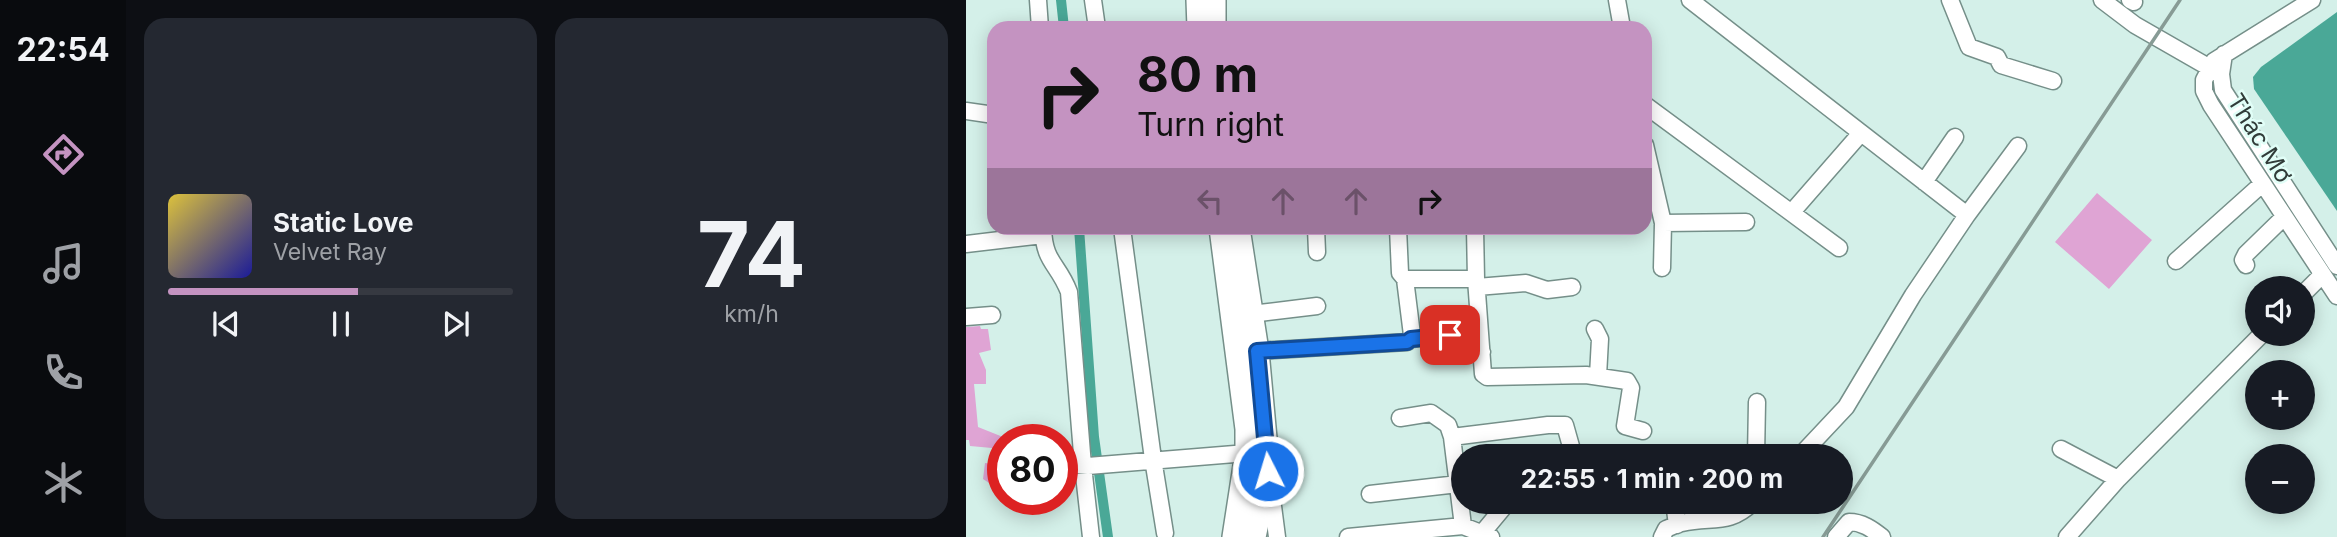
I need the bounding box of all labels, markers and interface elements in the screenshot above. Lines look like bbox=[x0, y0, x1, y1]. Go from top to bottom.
text: 22:54 bbox=[16, 30, 110, 69]
text: 80 m bbox=[1137, 45, 1258, 104]
icon: right bbox=[1022, 49, 1113, 140]
street label: Thác Mơ bbox=[2221, 88, 2299, 188]
text: Turn right bbox=[1137, 105, 1284, 144]
icon: directions bbox=[39, 130, 88, 179]
icon: left bbox=[1191, 182, 1229, 220]
icon: ahead bbox=[1264, 182, 1302, 220]
icon: ahead bbox=[1337, 182, 1375, 220]
icon: right bbox=[1410, 182, 1448, 220]
text: 74 bbox=[697, 199, 806, 309]
text: Static Love bbox=[273, 207, 414, 238]
text: Velvet Ray bbox=[273, 238, 387, 266]
icon: music bbox=[39, 239, 88, 288]
map controls bbox=[2245, 276, 2315, 514]
button: sound bbox=[2245, 276, 2315, 346]
text: km/h bbox=[724, 300, 779, 328]
icon: previous bbox=[207, 305, 245, 343]
icon: pause bbox=[322, 305, 360, 343]
icon: next bbox=[437, 305, 475, 343]
pin bbox=[1420, 305, 1480, 365]
icon: arrive bbox=[1431, 316, 1469, 354]
icon: phone bbox=[39, 348, 88, 397]
button: + bbox=[2245, 360, 2315, 430]
speed limit sign: 80 bbox=[987, 424, 1078, 515]
position arrow bbox=[1231, 434, 1305, 508]
button: − bbox=[2245, 444, 2315, 514]
icon: climate bbox=[39, 458, 88, 507]
text: 22:55 · 1 min · 200 m bbox=[1521, 463, 1783, 494]

